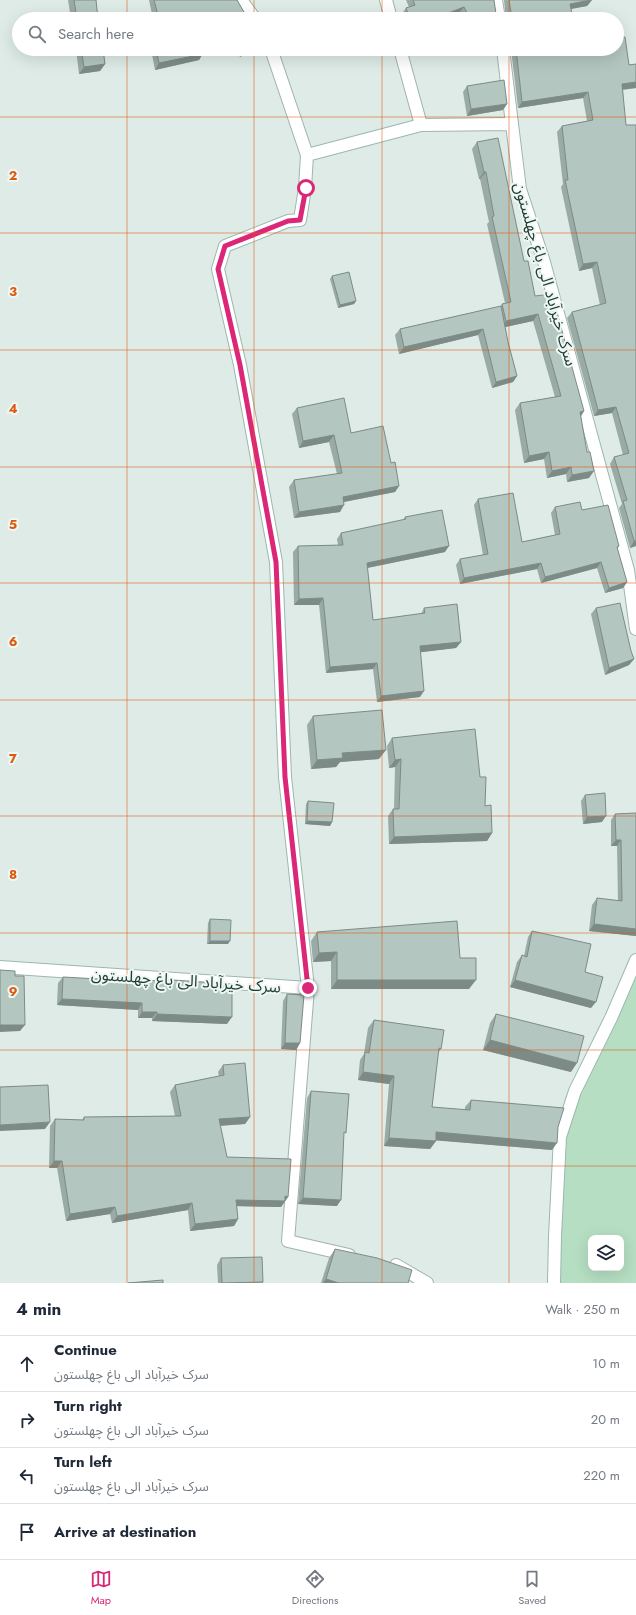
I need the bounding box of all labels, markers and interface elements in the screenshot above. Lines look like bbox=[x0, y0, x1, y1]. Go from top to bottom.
search box bbox=[12, 12, 624, 56]
icon: search bbox=[26, 23, 48, 45]
text: Search here bbox=[58, 23, 134, 45]
text: 2 bbox=[9, 166, 17, 185]
route start bbox=[297, 179, 315, 197]
street label: سرک خیرآباد الی باغ چهلستون bbox=[507, 179, 583, 369]
text: 3 bbox=[9, 282, 17, 301]
text: 4 bbox=[8, 399, 18, 418]
text: 5 bbox=[9, 515, 17, 534]
text: 6 bbox=[9, 632, 18, 651]
text: 7 bbox=[9, 749, 17, 768]
text: 8 bbox=[9, 865, 17, 884]
street label: سرک خیرآباد الی باغ چهلستون bbox=[90, 962, 282, 1000]
route end bbox=[299, 979, 317, 997]
text: 9 bbox=[9, 982, 18, 1001]
map controls bbox=[588, 1235, 624, 1271]
button: layers bbox=[588, 1235, 624, 1271]
text: 4 min bbox=[16, 1297, 61, 1321]
text: Walk · 250 m bbox=[545, 1300, 620, 1319]
text: Continue bbox=[54, 1339, 117, 1361]
icon: ahead bbox=[16, 1353, 38, 1375]
text: 10 m bbox=[592, 1354, 620, 1373]
text: سرک خیرآباد الی باغ چهلستون bbox=[54, 1365, 209, 1384]
text: Turn right bbox=[54, 1395, 122, 1417]
icon: right bbox=[16, 1409, 38, 1431]
text: 20 m bbox=[591, 1410, 620, 1429]
text: سرک خیرآباد الی باغ چهلستون bbox=[54, 1421, 209, 1440]
text: Turn left bbox=[54, 1451, 112, 1473]
icon: left bbox=[16, 1465, 38, 1487]
text: 220 m bbox=[583, 1466, 620, 1485]
text: سرک خیرآباد الی باغ چهلستون bbox=[54, 1477, 209, 1496]
icon: arrive bbox=[16, 1521, 38, 1543]
text: Arrive at destination bbox=[54, 1521, 196, 1543]
tab: Map bbox=[90, 1568, 112, 1608]
tab: Directions bbox=[292, 1568, 338, 1608]
tab: Saved bbox=[518, 1568, 546, 1608]

